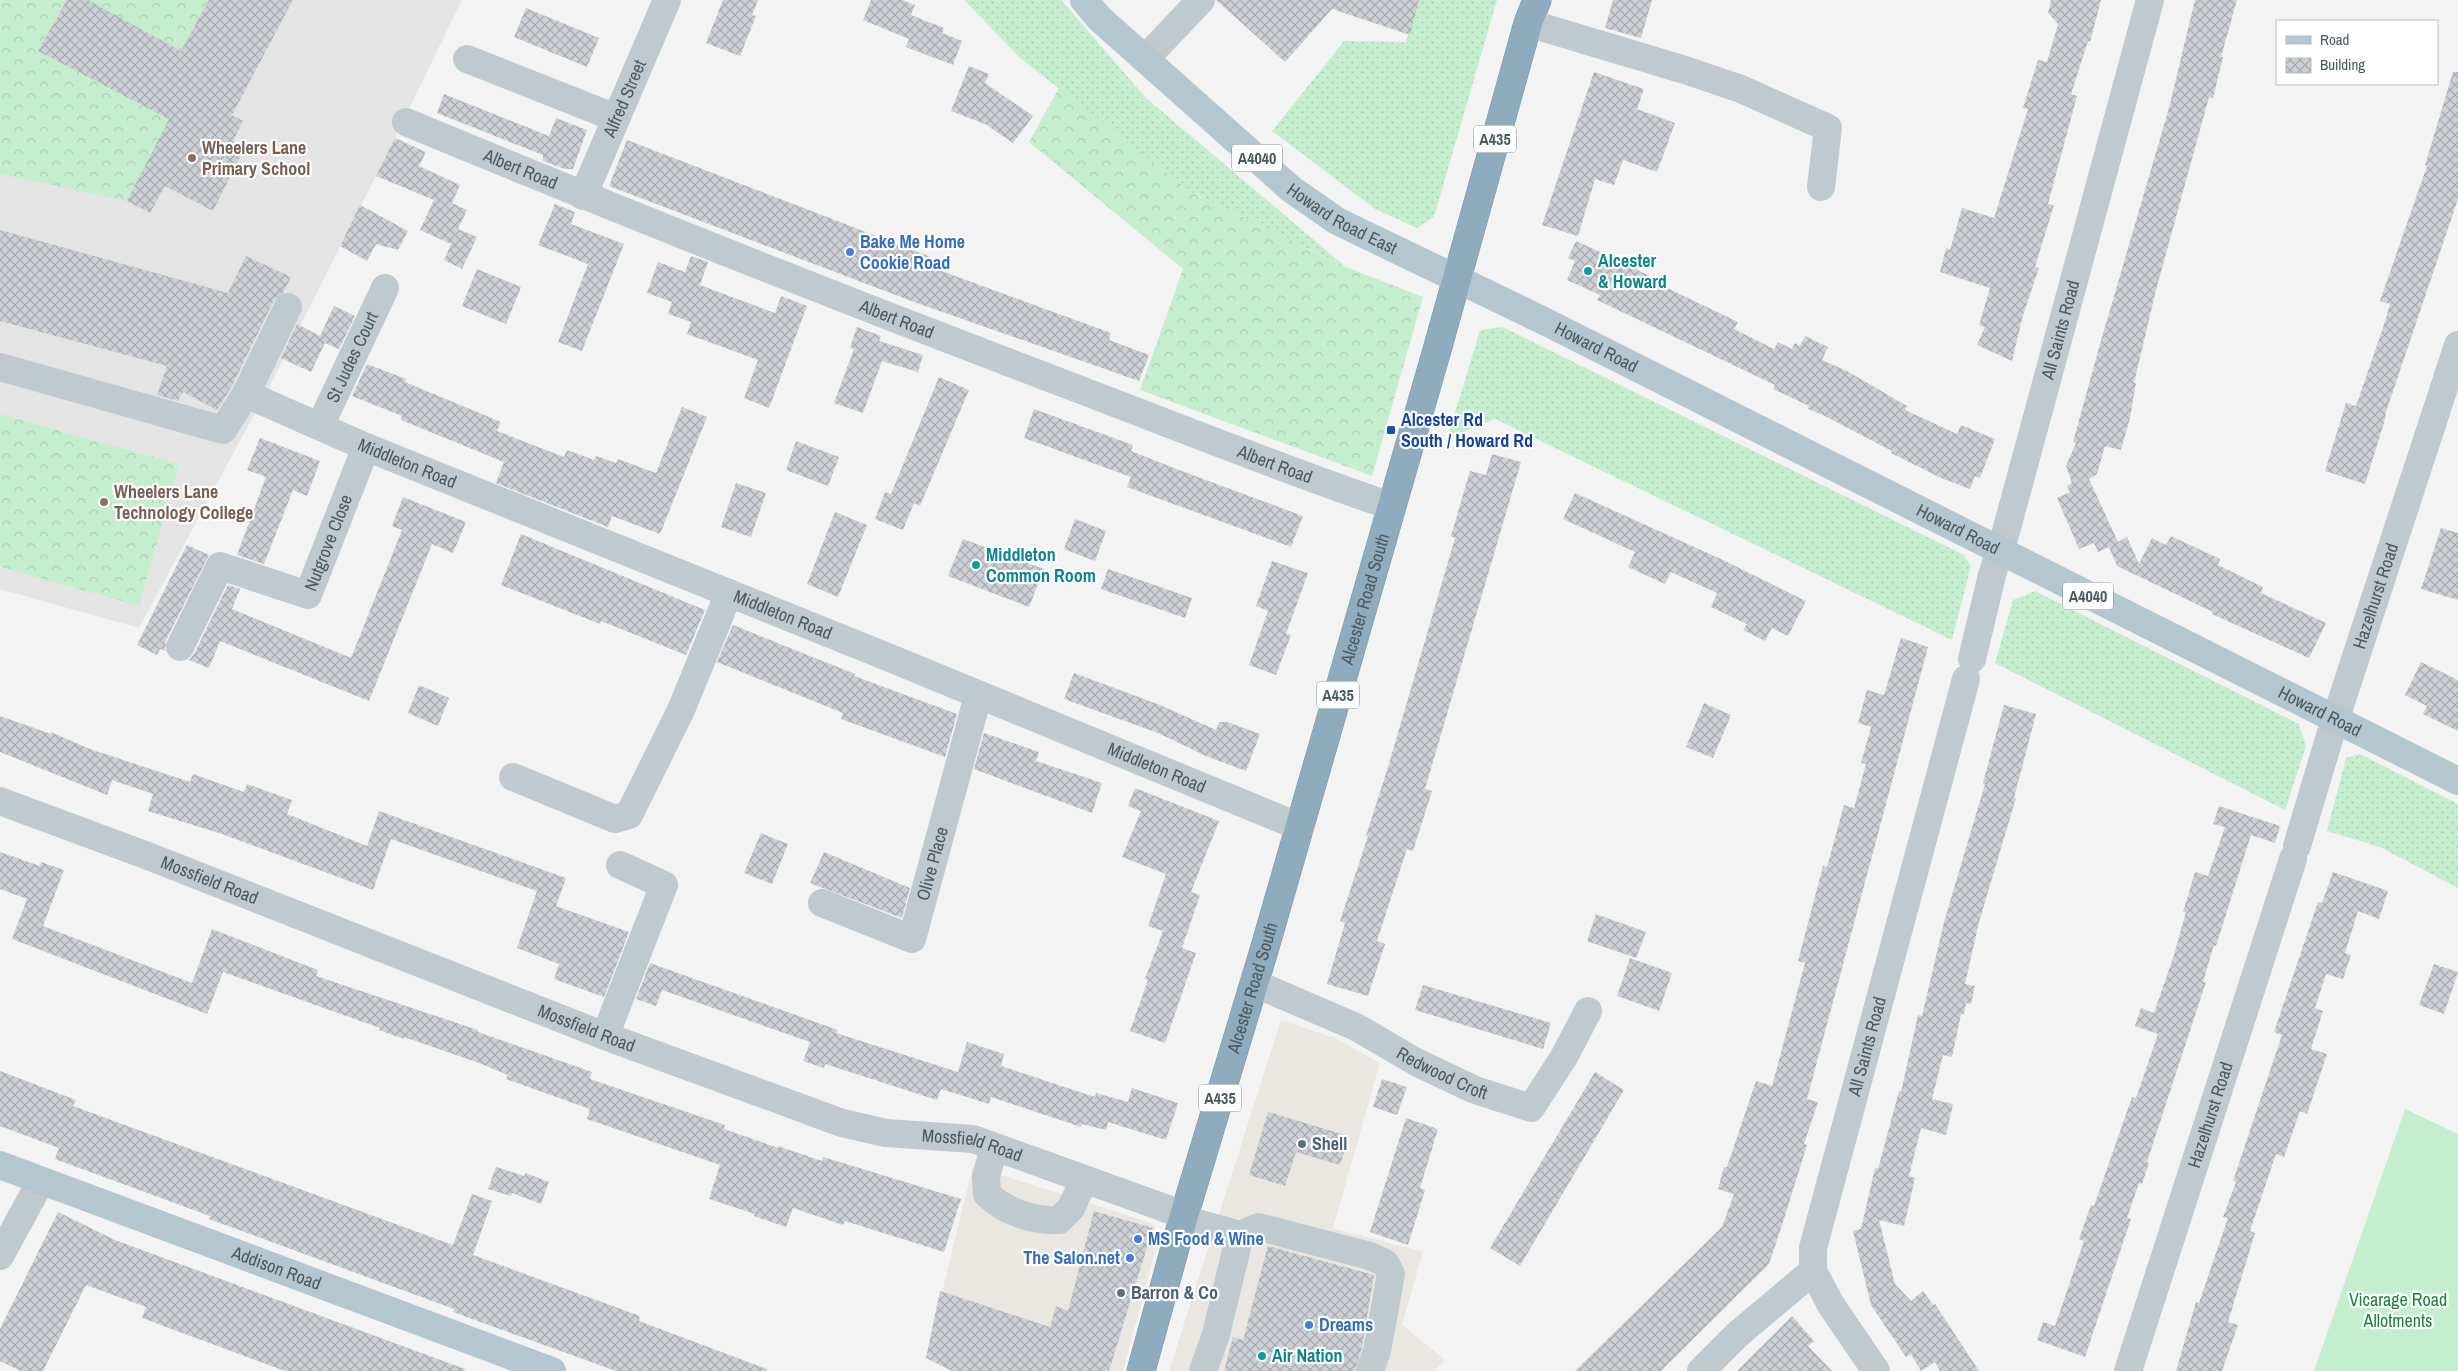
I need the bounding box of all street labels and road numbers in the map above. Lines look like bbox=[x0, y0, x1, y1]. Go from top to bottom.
street label: Alfred Street bbox=[596, 56, 652, 142]
road number: A435 bbox=[1474, 126, 1516, 152]
street label: Albert Road bbox=[479, 142, 562, 195]
road number: A4040 bbox=[1232, 144, 1282, 172]
street label: Howard Road East bbox=[1282, 177, 1402, 260]
street label: All Saints Road bbox=[2034, 277, 2086, 383]
street label: Albert Road bbox=[855, 293, 938, 345]
street label: St Judes Court bbox=[320, 307, 384, 407]
street label: Howard Road bbox=[1551, 315, 1642, 378]
street label: Middleton Road bbox=[354, 432, 460, 494]
street label: Albert Road bbox=[1233, 438, 1316, 489]
street label: Nutgrove Close bbox=[298, 491, 358, 595]
street label: Howard Road bbox=[1912, 497, 2004, 560]
street label: Alcester Road South bbox=[1334, 530, 1396, 668]
street label: Hazelhurst Road bbox=[2346, 540, 2404, 652]
road number: A4040 bbox=[2063, 582, 2113, 610]
street label: Middleton Road bbox=[730, 583, 836, 645]
street label: Howard Road bbox=[2274, 680, 2366, 742]
road number: A435 bbox=[1317, 682, 1359, 708]
street label: Middleton Road bbox=[1104, 736, 1210, 799]
street label: Olive Place bbox=[910, 824, 954, 903]
street label: Mossfield Road bbox=[157, 849, 262, 910]
street label: Alcester Road South bbox=[1220, 919, 1283, 1057]
street label: All Saints Road bbox=[1841, 994, 1892, 1100]
street label: Mossfield Road bbox=[534, 998, 639, 1058]
street label: Redwood Croft bbox=[1392, 1040, 1491, 1105]
street label: Hazelhurst Road bbox=[2181, 1059, 2239, 1171]
road number: A435 bbox=[1199, 1084, 1241, 1112]
street label: Mossfield Road bbox=[921, 1123, 1026, 1168]
street label: Addison Road bbox=[227, 1239, 325, 1296]

